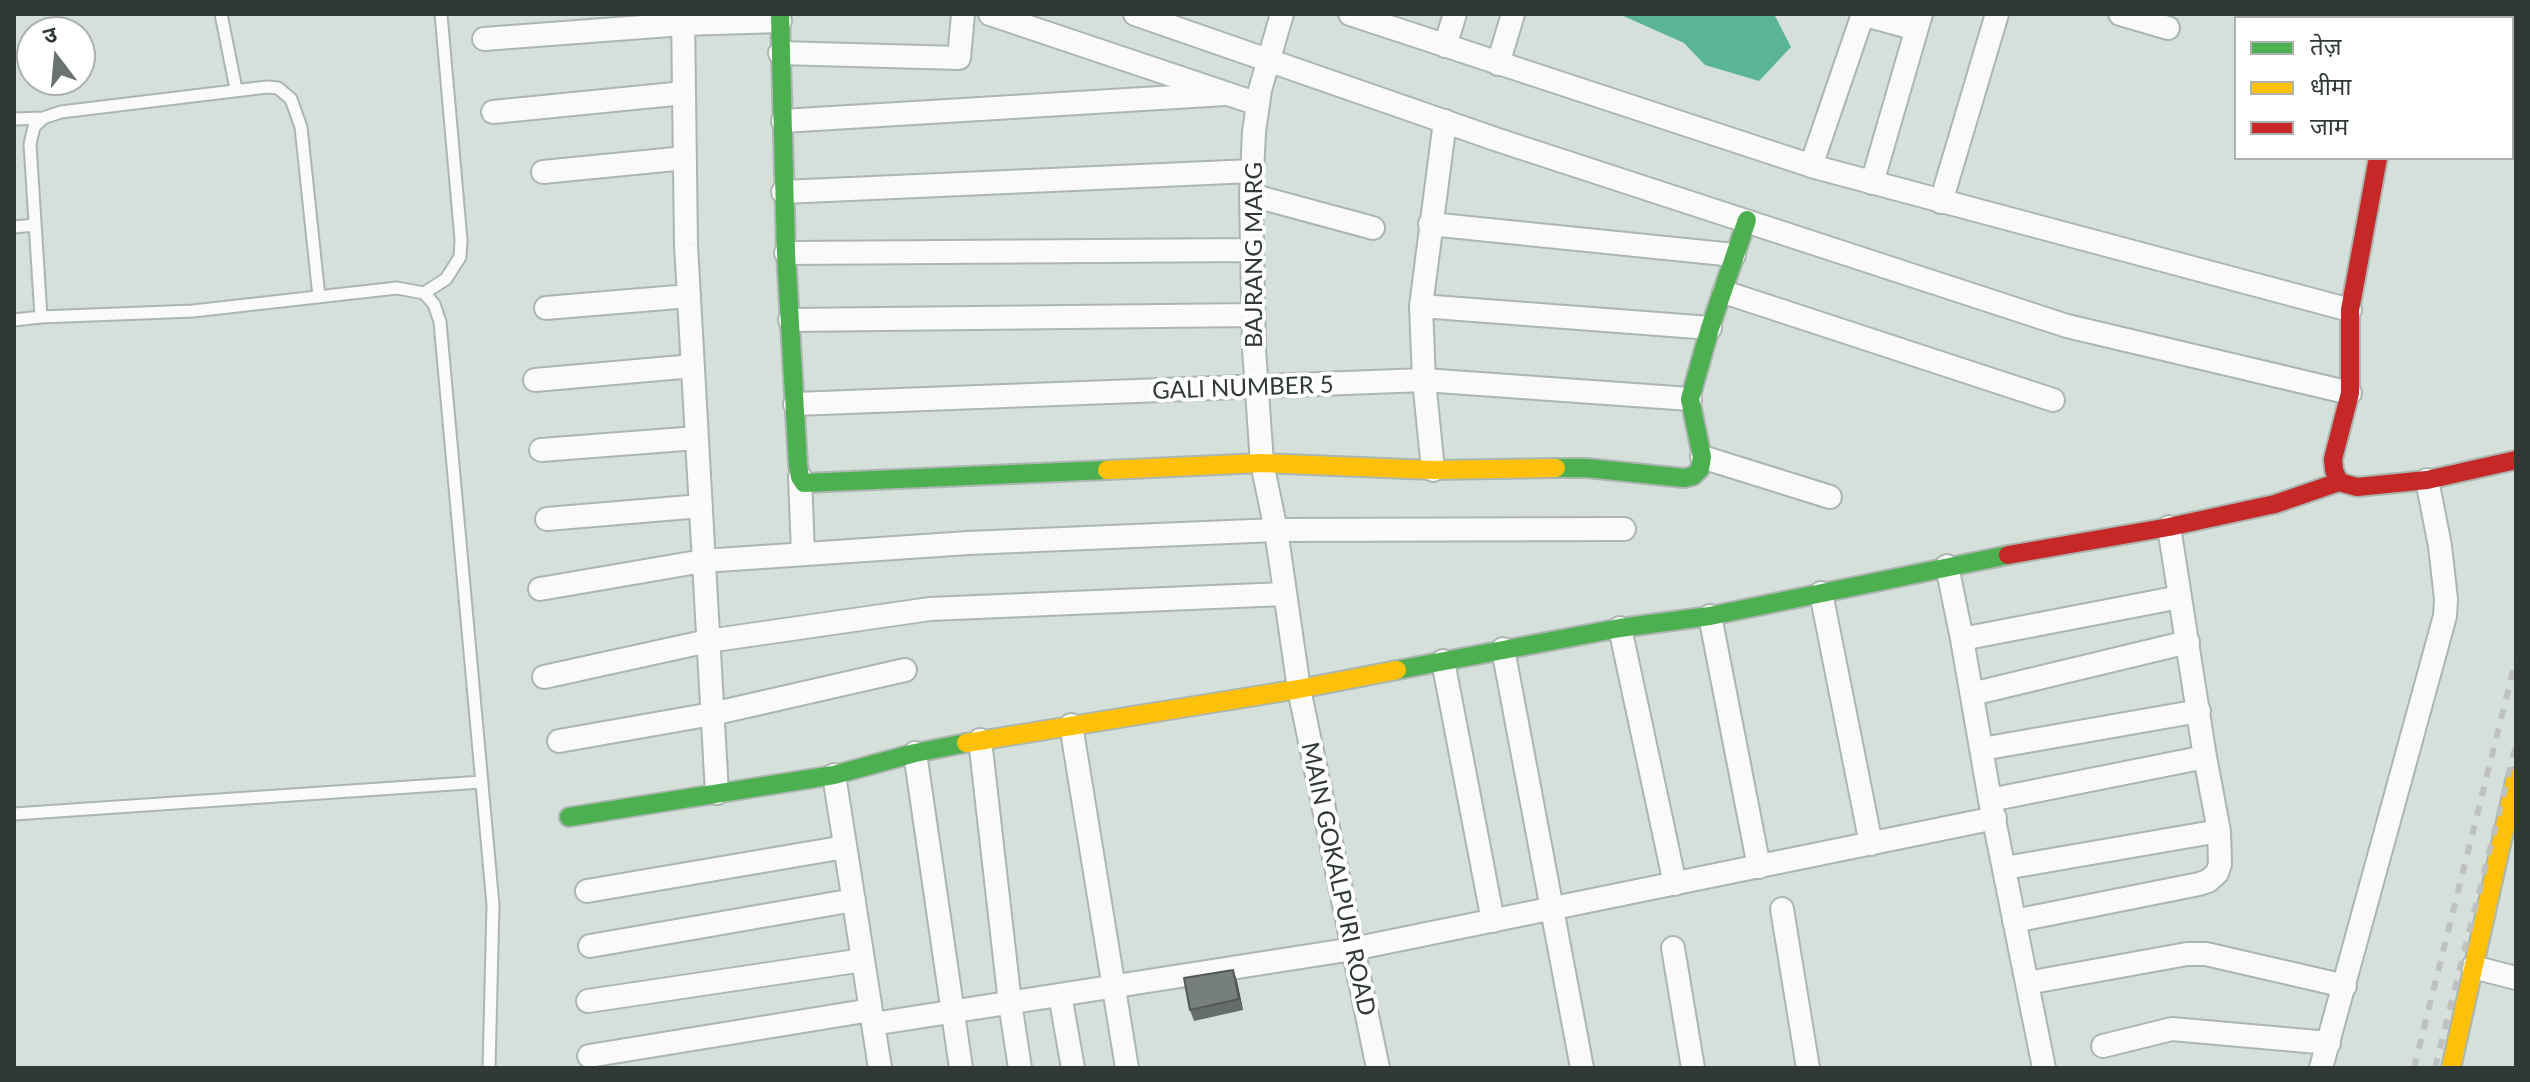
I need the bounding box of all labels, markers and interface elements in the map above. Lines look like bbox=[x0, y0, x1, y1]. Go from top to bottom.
north arrow bbox=[16, 16, 96, 96]
legend bbox=[2234, 16, 2514, 160]
text: उ bbox=[40, 20, 60, 49]
text: तेज़ bbox=[2310, 31, 2342, 60]
text: धीमा bbox=[2310, 71, 2352, 100]
text: जाम bbox=[2310, 111, 2348, 140]
street label: BAJRANG MARG bbox=[1240, 162, 1268, 348]
street label: GALI NUMBER 5 bbox=[1152, 370, 1334, 406]
street label: MAIN GOKALPURI ROAD bbox=[1295, 740, 1381, 1018]

